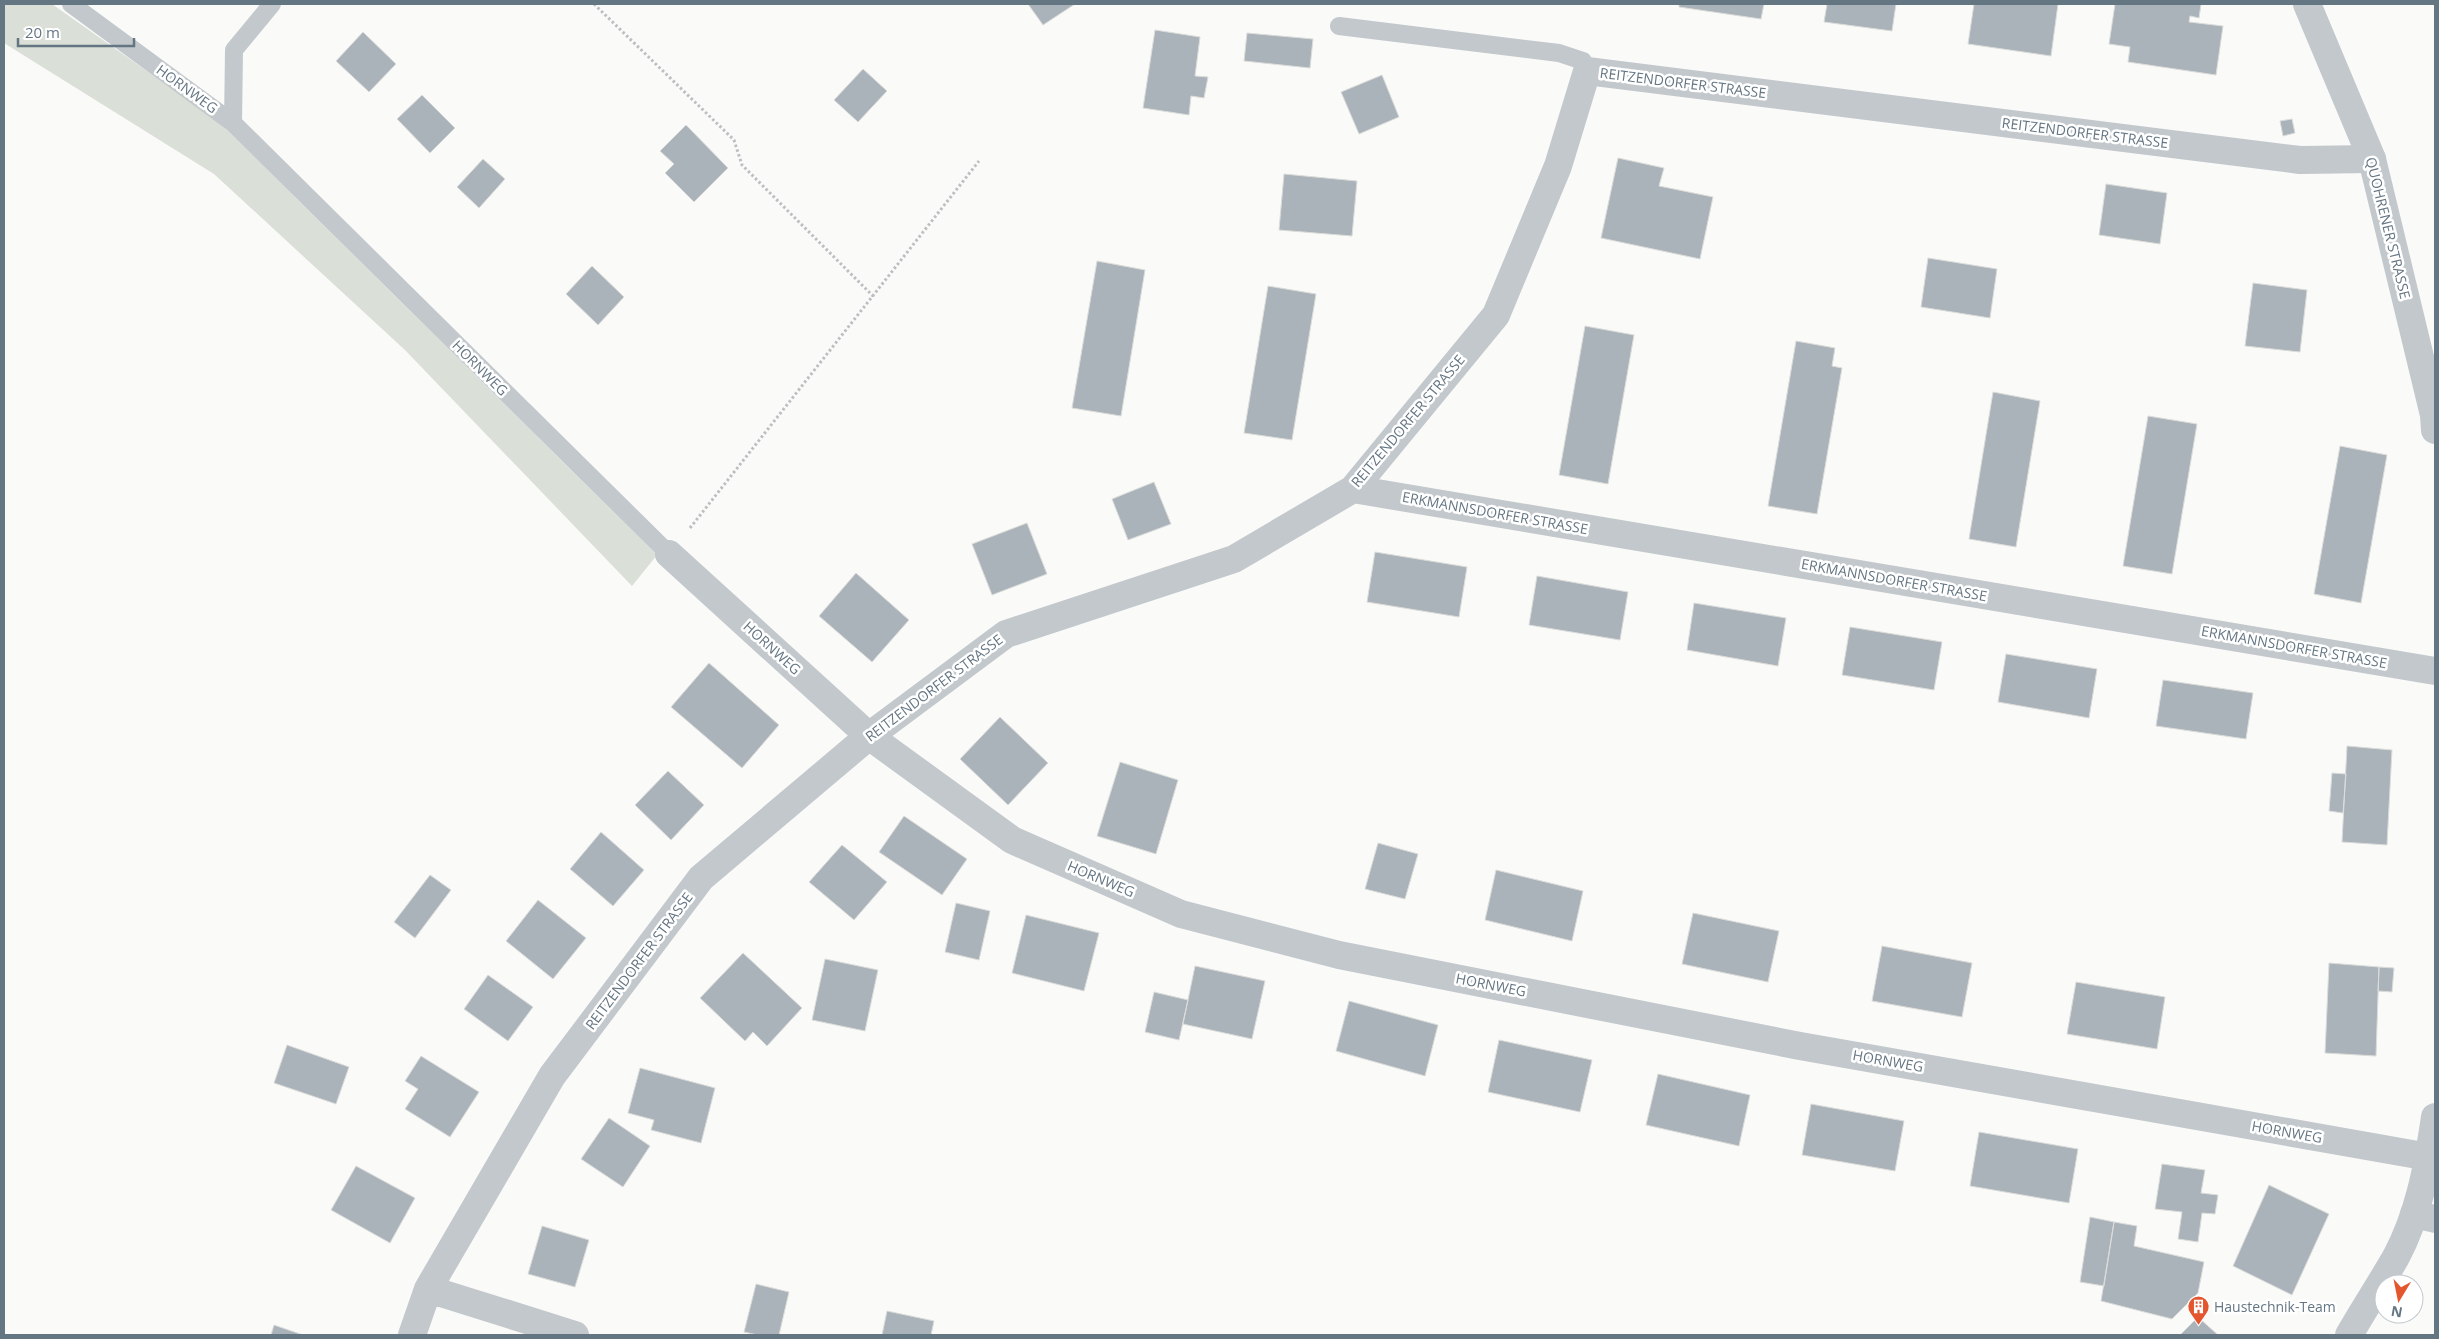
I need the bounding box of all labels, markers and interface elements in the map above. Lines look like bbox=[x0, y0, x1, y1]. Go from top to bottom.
scale bar bbox=[18, 15, 134, 47]
text: 20 m bbox=[25, 22, 60, 42]
street label: HORNWEG bbox=[153, 60, 222, 117]
street label: REITZENDORFER STRASSE bbox=[1599, 63, 1767, 102]
street label: REITZENDORFER STRASSE bbox=[2001, 113, 2169, 152]
street label: QUOHRENER STRASSE bbox=[2362, 155, 2415, 301]
street label: HORNWEG bbox=[448, 336, 512, 400]
street label: REITZENDORFER STRASSE bbox=[1347, 350, 1469, 491]
street label: ERKMANNSDORFER STRASSE bbox=[1401, 487, 1589, 538]
street label: ERKMANNSDORFER STRASSE bbox=[1800, 554, 1988, 605]
street label: HORNWEG bbox=[739, 617, 805, 679]
street label: ERKMANNSDORFER STRASSE bbox=[2200, 621, 2388, 672]
street label: REITZENDORFER STRASSE bbox=[861, 630, 1006, 746]
street label: HORNWEG bbox=[1065, 856, 1138, 901]
street label: REITZENDORFER STRASSE bbox=[581, 888, 697, 1033]
street label: HORNWEG bbox=[1454, 968, 1528, 1001]
street label: HORNWEG bbox=[1851, 1045, 1925, 1076]
street label: HORNWEG bbox=[2250, 1116, 2324, 1147]
north arrow bbox=[2374, 1274, 2424, 1324]
building icon: Haustechnik-Team bbox=[2186, 1295, 2210, 1326]
place label: Haustechnik-Team bbox=[2214, 1297, 2336, 1316]
text: N bbox=[2389, 1302, 2404, 1323]

